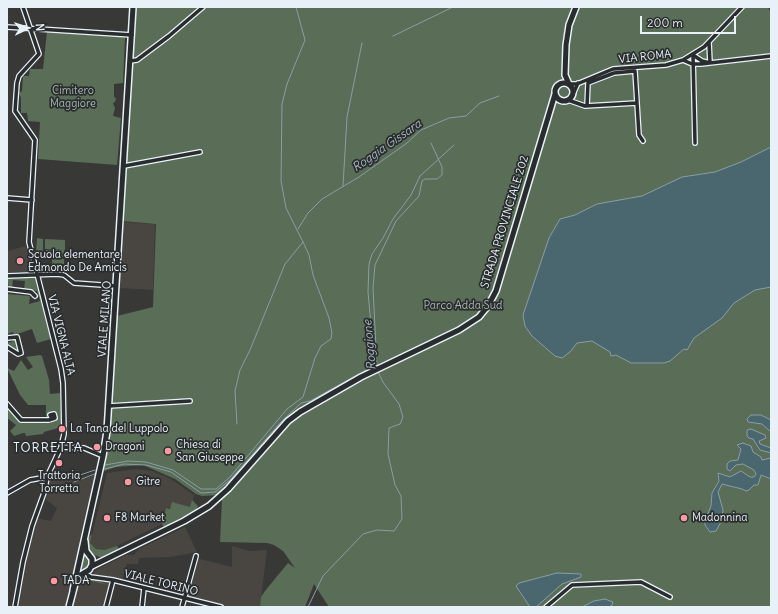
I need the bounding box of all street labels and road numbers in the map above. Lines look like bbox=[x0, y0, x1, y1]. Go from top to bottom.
street label: VIA ROMA bbox=[618, 48, 672, 66]
street label: STRADA PROVINCIALE 202 bbox=[478, 154, 532, 290]
street label: VIALE MILANO bbox=[96, 280, 114, 358]
street label: VIA VIGNA ALTA bbox=[45, 293, 77, 377]
street label: VIALE TORINO bbox=[123, 567, 199, 599]

